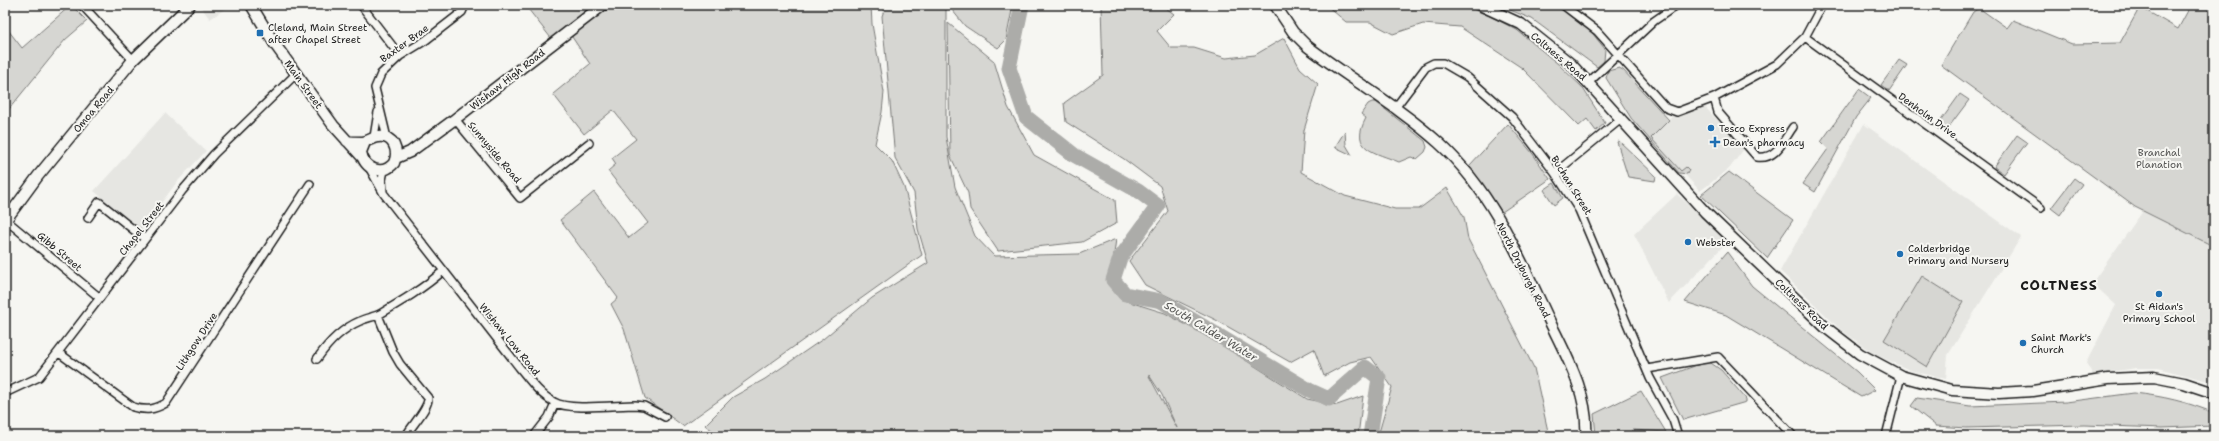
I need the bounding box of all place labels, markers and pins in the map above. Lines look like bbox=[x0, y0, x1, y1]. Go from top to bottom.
place label: Cleland, Main Street after Chapel Street bbox=[268, 21, 367, 46]
marker: Cleland, Main Street after Chapel Street bbox=[255, 28, 265, 38]
place label: Tesco Express bbox=[1719, 122, 1785, 135]
marker: Tesco Express bbox=[1706, 123, 1716, 133]
place label: Dean's pharmacy bbox=[1723, 136, 1805, 149]
marker: Dean's pharmacy bbox=[1710, 137, 1720, 147]
place label: Webster bbox=[1696, 236, 1736, 249]
marker: Webster bbox=[1683, 237, 1693, 247]
place label: Calderbridge Primary and Nursery bbox=[1908, 242, 2009, 267]
marker: Calderbridge Primary and Nursery bbox=[1895, 249, 1905, 259]
marker: St Aidan's Primary School bbox=[2154, 289, 2164, 299]
place label: St Aidan's Primary School bbox=[2123, 300, 2195, 325]
place label: Saint Mark's Church bbox=[2031, 331, 2091, 356]
marker: Saint Mark's Church bbox=[2018, 338, 2028, 348]

